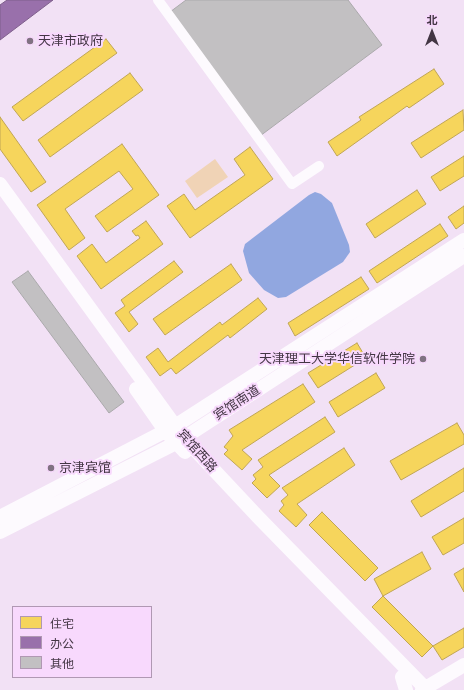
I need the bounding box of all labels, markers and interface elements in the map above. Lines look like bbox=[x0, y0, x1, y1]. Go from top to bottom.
north arrow bbox=[412, 12, 452, 52]
text: 北 bbox=[427, 13, 438, 27]
place label: 天津市政府 bbox=[38, 33, 103, 49]
marker: 天津市政府 bbox=[25, 36, 35, 46]
place label: 天津理工大学华信软件学院 bbox=[259, 351, 415, 367]
marker: 天津理工大学华信软件学院 bbox=[418, 354, 428, 364]
street label: 宾馆南道 bbox=[211, 382, 263, 424]
street label: 宾馆西路 bbox=[174, 426, 220, 476]
place label: 京津宾馆 bbox=[59, 460, 111, 476]
marker: 京津宾馆 bbox=[46, 463, 56, 473]
legend bbox=[12, 606, 152, 678]
text: 住宅 bbox=[50, 616, 74, 631]
text: 办公 bbox=[50, 636, 74, 651]
text: 其他 bbox=[50, 656, 74, 671]

